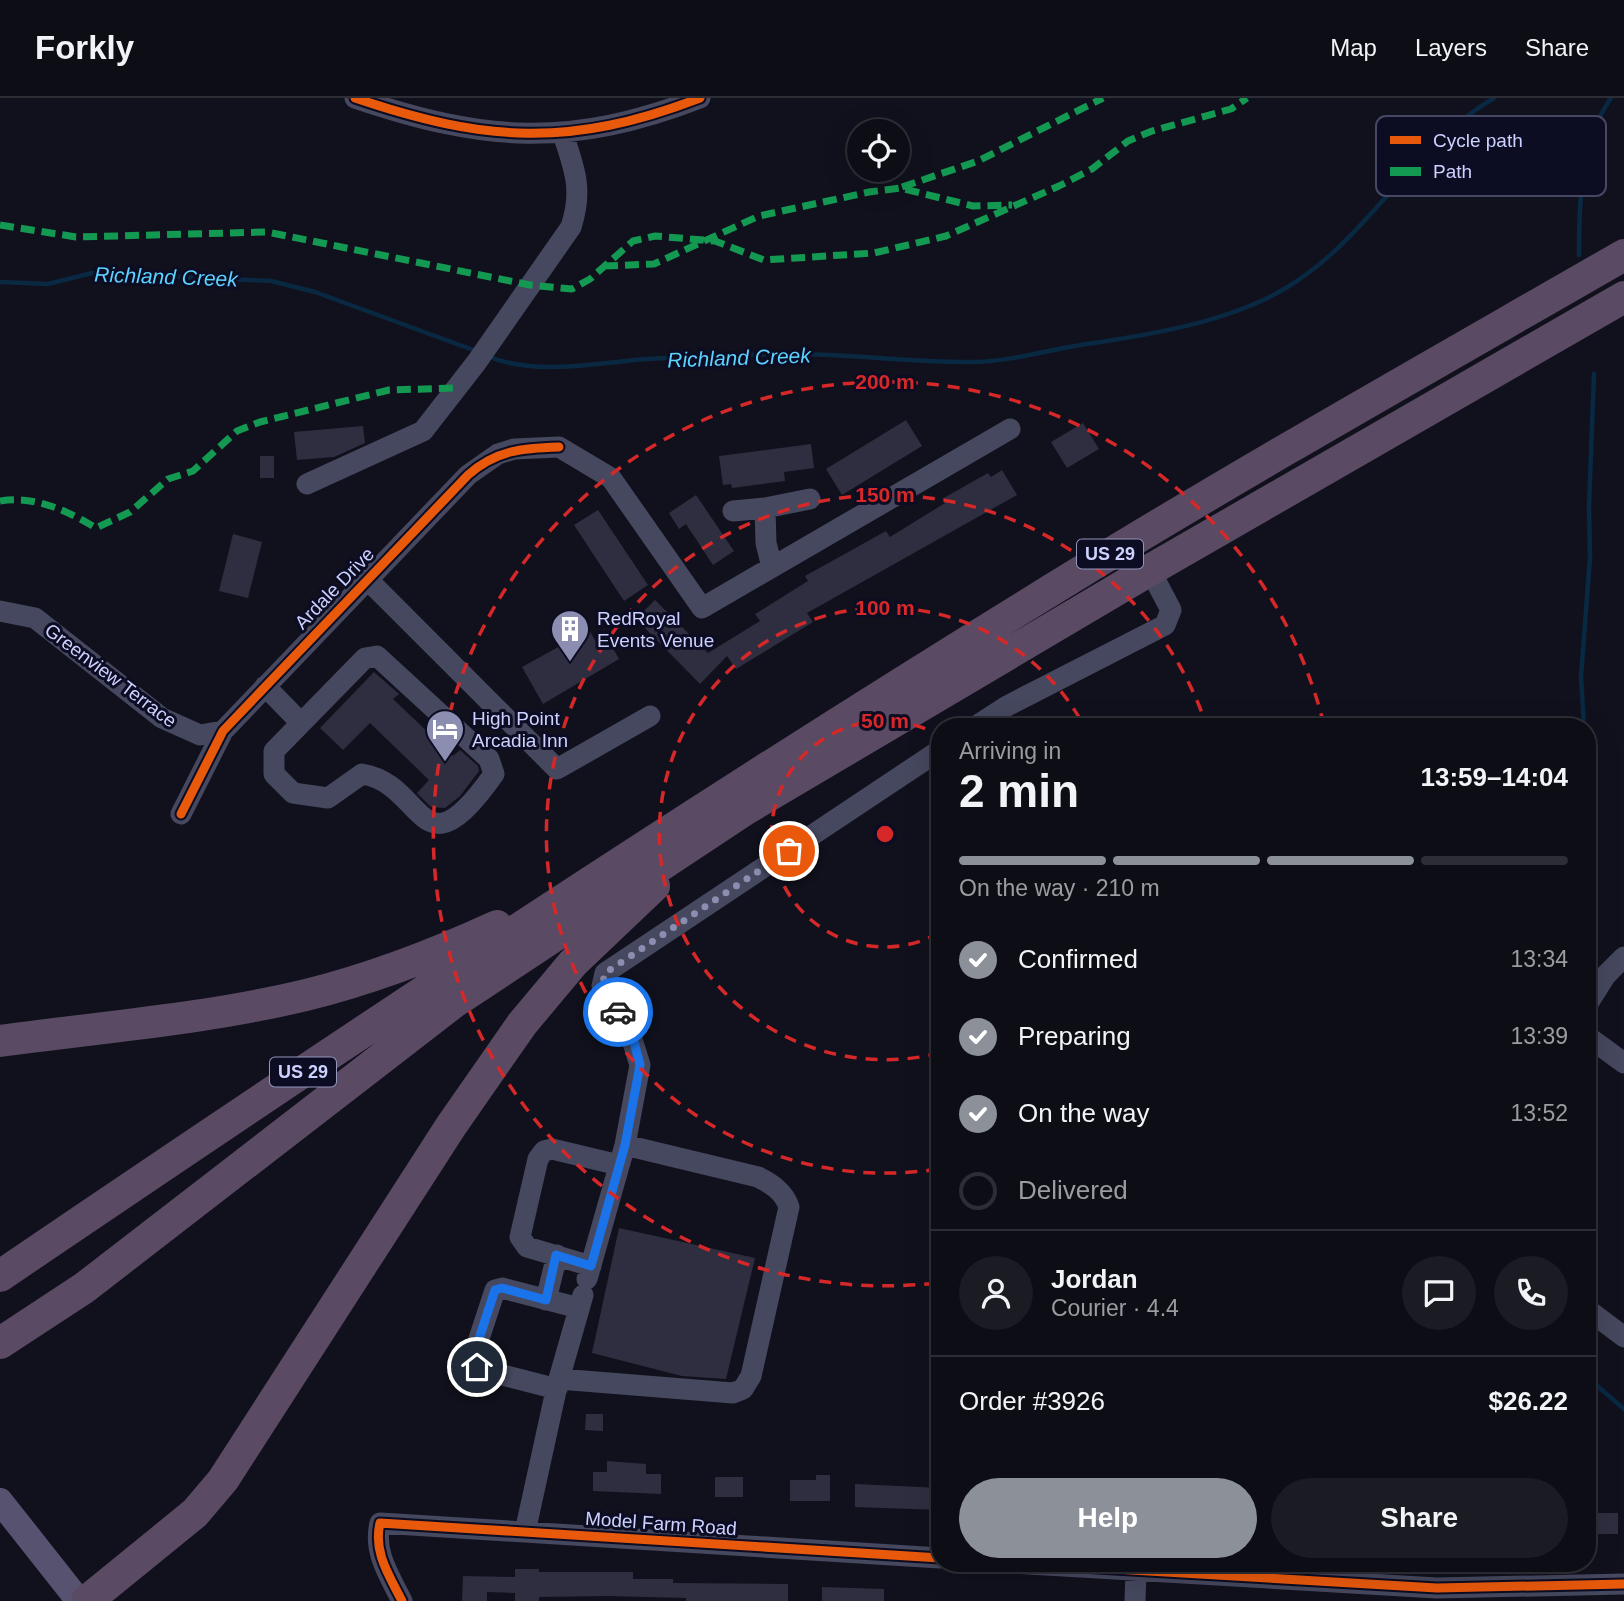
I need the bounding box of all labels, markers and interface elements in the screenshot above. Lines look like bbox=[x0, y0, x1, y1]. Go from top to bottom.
text: Forkly bbox=[35, 29, 134, 66]
text: Map bbox=[1330, 34, 1377, 61]
text: Layers bbox=[1415, 34, 1487, 61]
text: Share bbox=[1525, 34, 1589, 61]
legend bbox=[1376, 116, 1606, 196]
map controls bbox=[847, 119, 910, 182]
button: locate bbox=[847, 119, 910, 182]
text: Cycle path bbox=[1433, 130, 1523, 151]
text: Path bbox=[1433, 161, 1472, 182]
water label: Richland Creek bbox=[94, 263, 240, 291]
water label: Richland Creek bbox=[667, 343, 813, 371]
text: 200 m bbox=[855, 370, 915, 393]
text: 150 m bbox=[855, 483, 915, 506]
road number: US 29 bbox=[1077, 540, 1143, 568]
street label: Ardale Drive bbox=[290, 543, 378, 633]
text: 100 m bbox=[855, 596, 915, 619]
building icon: RedRoyal Events Venue bbox=[549, 608, 591, 663]
place label: RedRoyal Events Venue bbox=[597, 608, 714, 651]
street label: Greenview Terrace bbox=[41, 619, 181, 732]
hotel icon: High Point Arcadia Inn bbox=[424, 708, 466, 763]
place label: High Point Arcadia Inn bbox=[472, 708, 568, 751]
text: 50 m bbox=[861, 709, 909, 732]
text: Arriving in bbox=[959, 738, 1061, 764]
text: 13:59–14:04 bbox=[1421, 762, 1568, 792]
text: 2 min bbox=[959, 765, 1079, 817]
pin bbox=[759, 821, 819, 881]
centre of rings bbox=[873, 822, 897, 846]
icon: bag bbox=[770, 832, 808, 870]
text: On the way · 210 m bbox=[959, 875, 1160, 901]
icon: check bbox=[959, 941, 997, 979]
text: Confirmed bbox=[1018, 944, 1138, 974]
text: 13:34 bbox=[1510, 946, 1568, 972]
courier bbox=[583, 977, 653, 1047]
icon: car bbox=[599, 993, 637, 1031]
icon: check bbox=[959, 1018, 997, 1056]
text: Preparing bbox=[1018, 1021, 1131, 1051]
text: 13:39 bbox=[1510, 1023, 1568, 1049]
road number: US 29 bbox=[270, 1057, 336, 1086]
icon: check bbox=[959, 1095, 997, 1133]
text: On the way bbox=[1018, 1098, 1150, 1128]
text: 13:52 bbox=[1510, 1100, 1568, 1126]
text: Delivered bbox=[1018, 1175, 1128, 1205]
button: person bbox=[959, 1256, 1033, 1330]
button: chat bbox=[1402, 1256, 1476, 1330]
button: phone bbox=[1494, 1256, 1568, 1330]
text: Jordan bbox=[1051, 1264, 1138, 1294]
text: Courier · 4.4 bbox=[1051, 1295, 1179, 1321]
pin bbox=[447, 1337, 507, 1397]
icon: home bbox=[458, 1348, 496, 1386]
text: Order #3926 bbox=[959, 1386, 1105, 1416]
text: $26.22 bbox=[1488, 1386, 1568, 1416]
button: Help bbox=[959, 1478, 1257, 1558]
button: Share bbox=[1271, 1478, 1568, 1558]
street label: Model Farm Road bbox=[584, 1508, 738, 1539]

